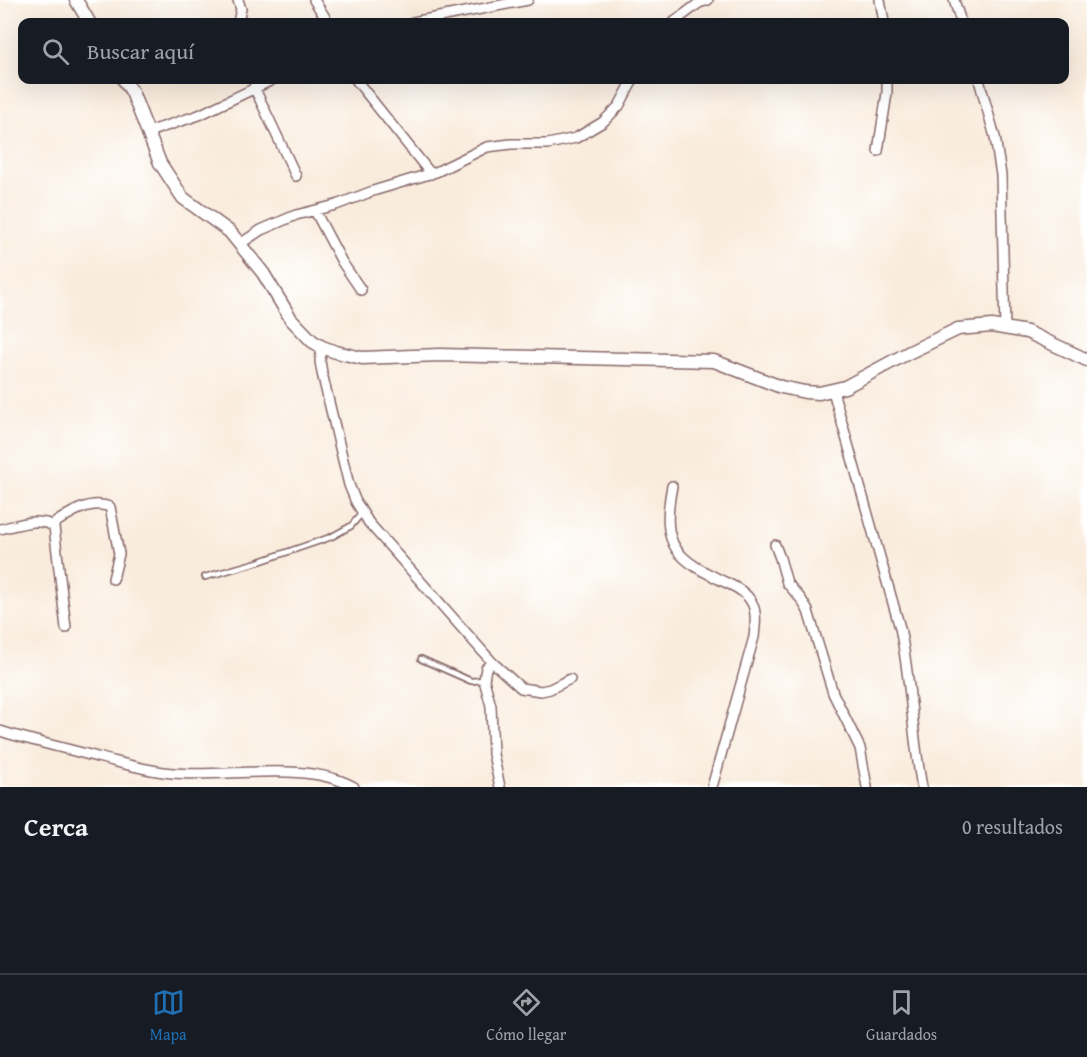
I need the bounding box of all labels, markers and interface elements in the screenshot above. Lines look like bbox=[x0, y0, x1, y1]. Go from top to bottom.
search box bbox=[18, 18, 1069, 84]
icon: search bbox=[39, 35, 72, 68]
text: Buscar aquí bbox=[87, 35, 194, 67]
text: Cerca bbox=[24, 807, 88, 846]
text: 0 resultados bbox=[962, 812, 1063, 841]
tab: Mapa bbox=[150, 986, 187, 1046]
tab: Cómo llegar bbox=[486, 986, 566, 1046]
tab: Guardados bbox=[866, 986, 937, 1046]

